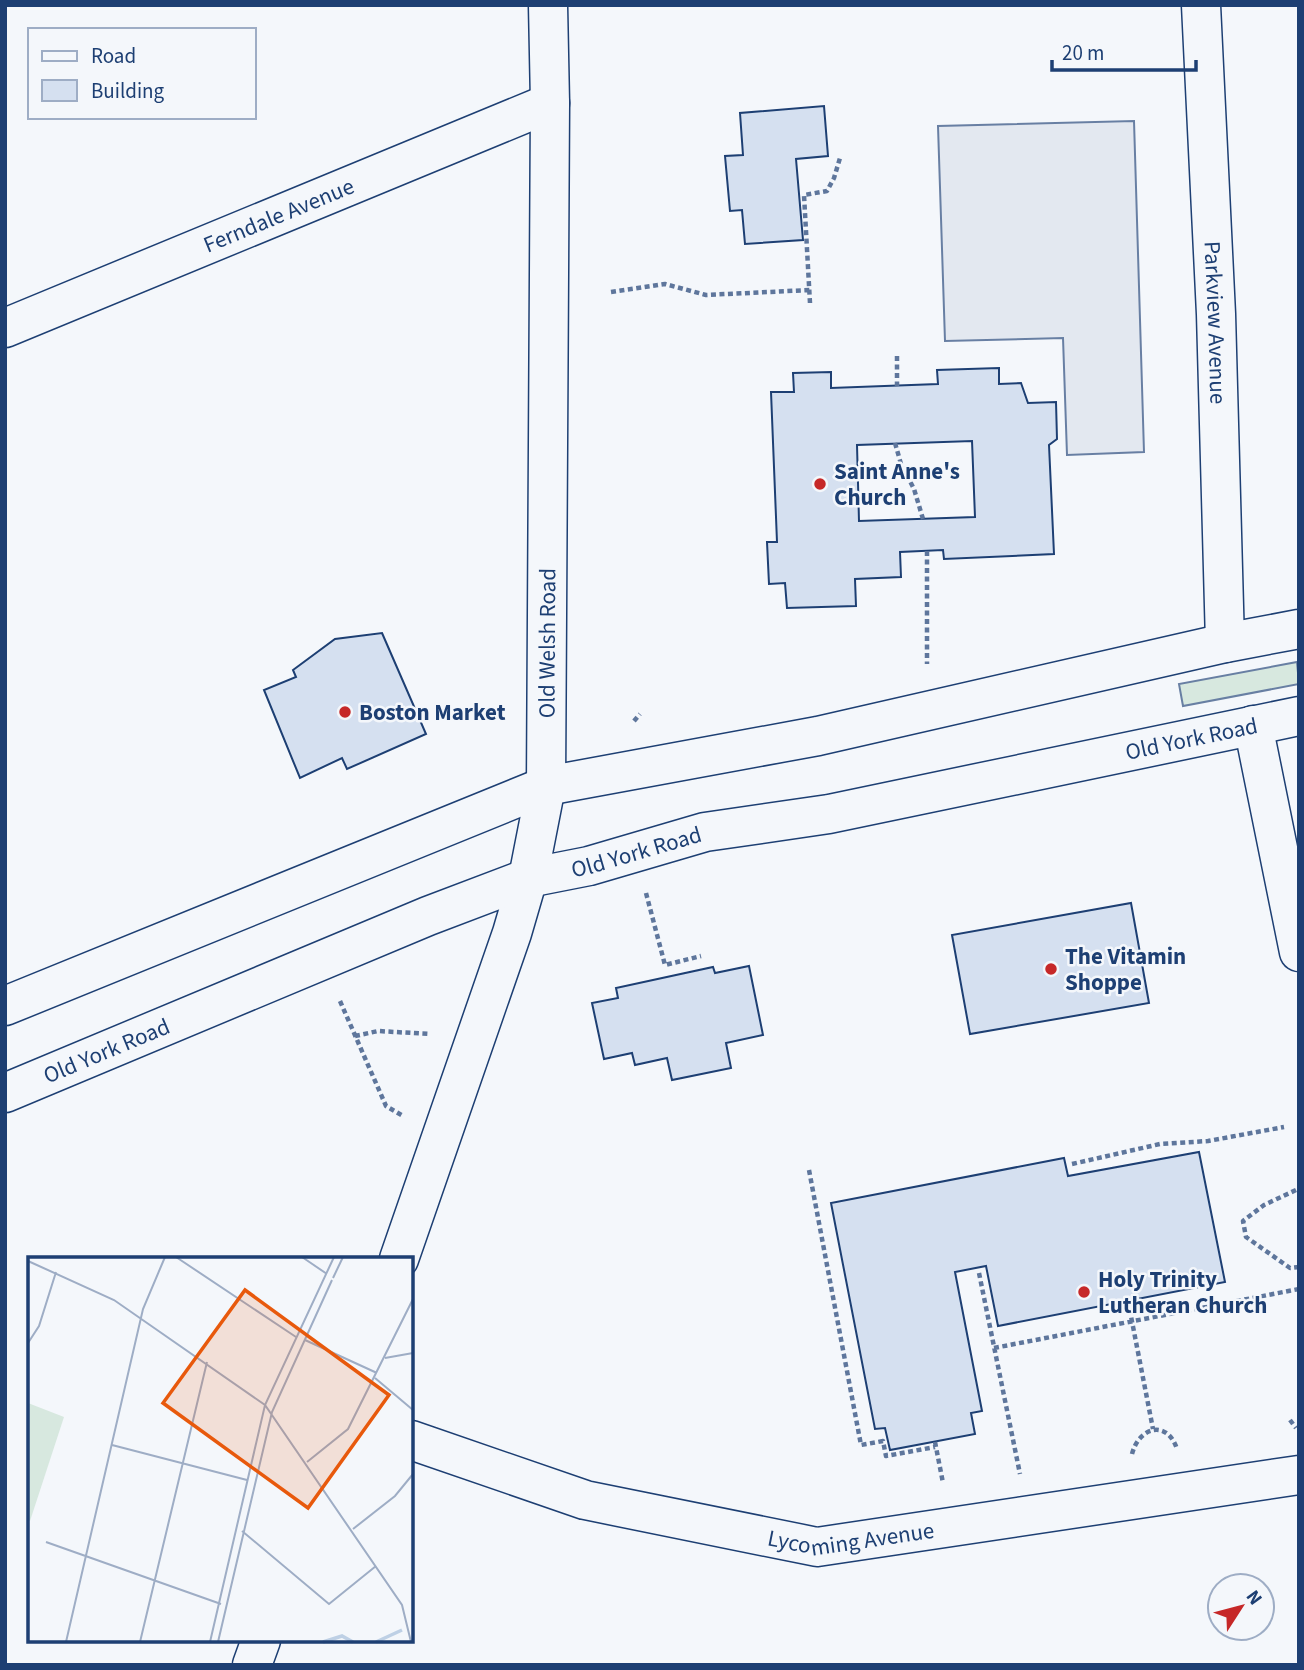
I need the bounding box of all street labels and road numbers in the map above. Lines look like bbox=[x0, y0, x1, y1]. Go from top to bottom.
street label: Ferndale Avenue bbox=[198, 169, 359, 261]
street label: Parkview Avenue bbox=[1196, 240, 1235, 405]
street label: Old Welsh Road bbox=[530, 568, 564, 718]
street label: Old York Road bbox=[1122, 709, 1260, 768]
street label: Old York Road bbox=[568, 817, 705, 886]
street label: Old York Road bbox=[38, 1009, 175, 1092]
street label: Lycoming Avenue bbox=[765, 1513, 936, 1564]

